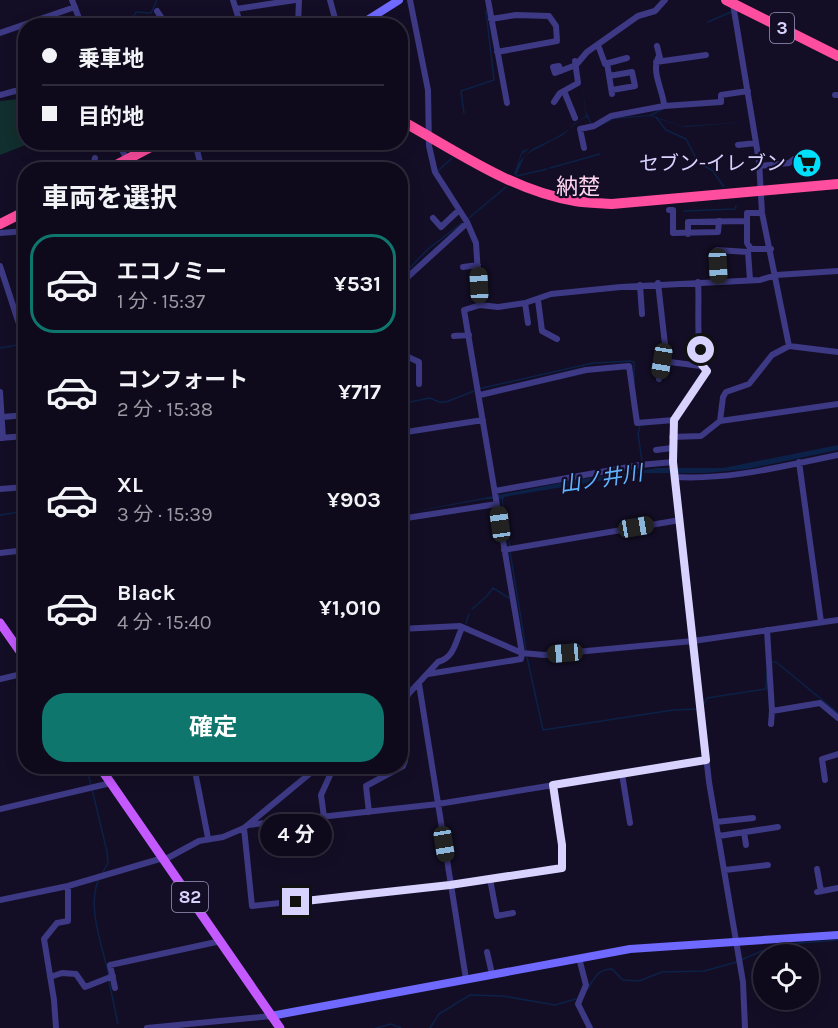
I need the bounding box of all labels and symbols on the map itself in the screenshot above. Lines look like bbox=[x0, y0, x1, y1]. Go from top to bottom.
road number: 3 bbox=[770, 13, 794, 43]
supermarket icon: セブン-イレブン bbox=[791, 147, 823, 179]
place label: セブン-イレブン bbox=[639, 152, 786, 175]
district label: 納楚 bbox=[556, 174, 600, 200]
car bbox=[708, 248, 728, 284]
car bbox=[469, 267, 489, 303]
route start bbox=[687, 336, 714, 363]
car bbox=[650, 342, 674, 380]
water label: 山ノ井川 bbox=[558, 460, 646, 497]
car bbox=[489, 505, 511, 543]
car bbox=[617, 515, 655, 539]
car bbox=[546, 642, 584, 664]
callout: 4 分 bbox=[260, 815, 332, 857]
car bbox=[432, 825, 456, 863]
road number: 82 bbox=[172, 882, 208, 912]
route end bbox=[282, 888, 309, 915]

